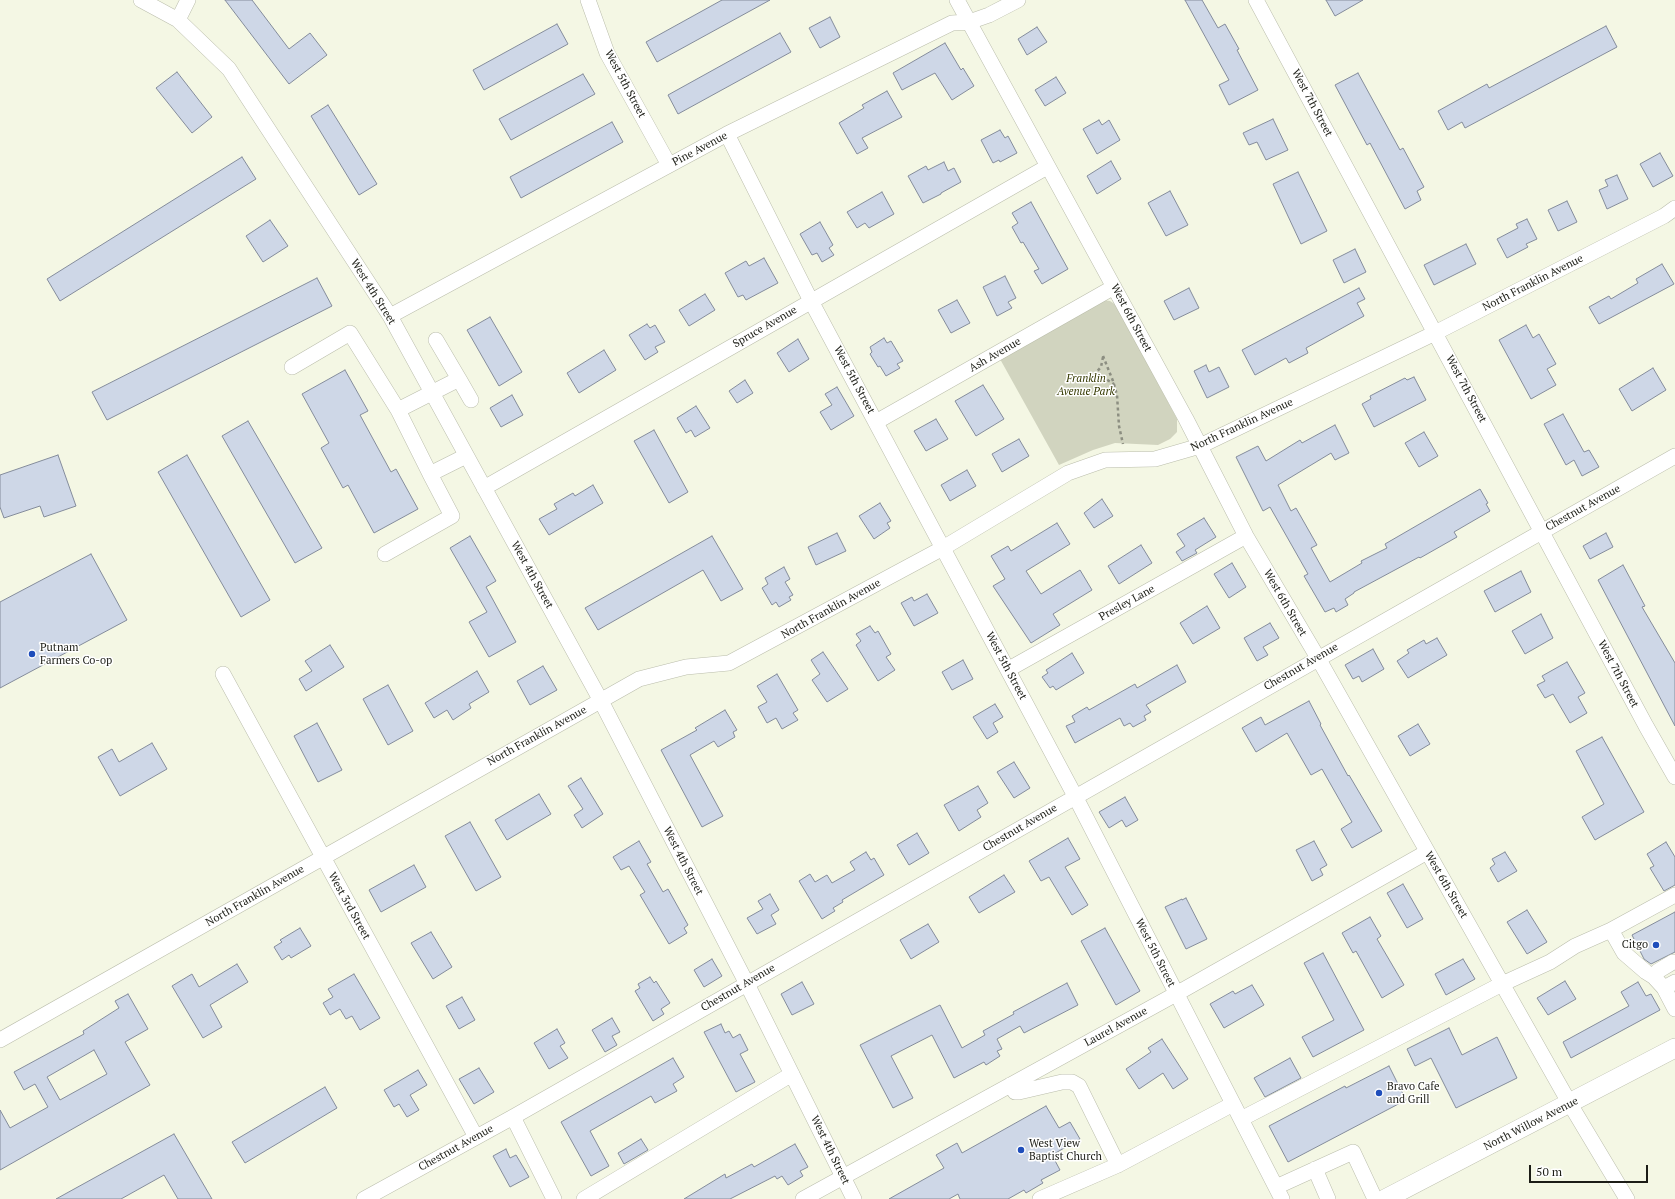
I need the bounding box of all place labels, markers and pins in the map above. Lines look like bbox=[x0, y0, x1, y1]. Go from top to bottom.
place label: Putnam Farmers Co-op bbox=[40, 641, 112, 667]
marker: Putnam Farmers Co-op bbox=[27, 649, 37, 659]
place label: Citgo bbox=[1622, 938, 1648, 952]
marker: Citgo bbox=[1651, 940, 1661, 950]
place label: Bravo Cafe and Grill bbox=[1387, 1080, 1439, 1106]
marker: Bravo Cafe and Grill bbox=[1374, 1088, 1384, 1098]
place label: West View Baptist Church bbox=[1029, 1137, 1102, 1163]
marker: West View Baptist Church bbox=[1016, 1145, 1026, 1155]

